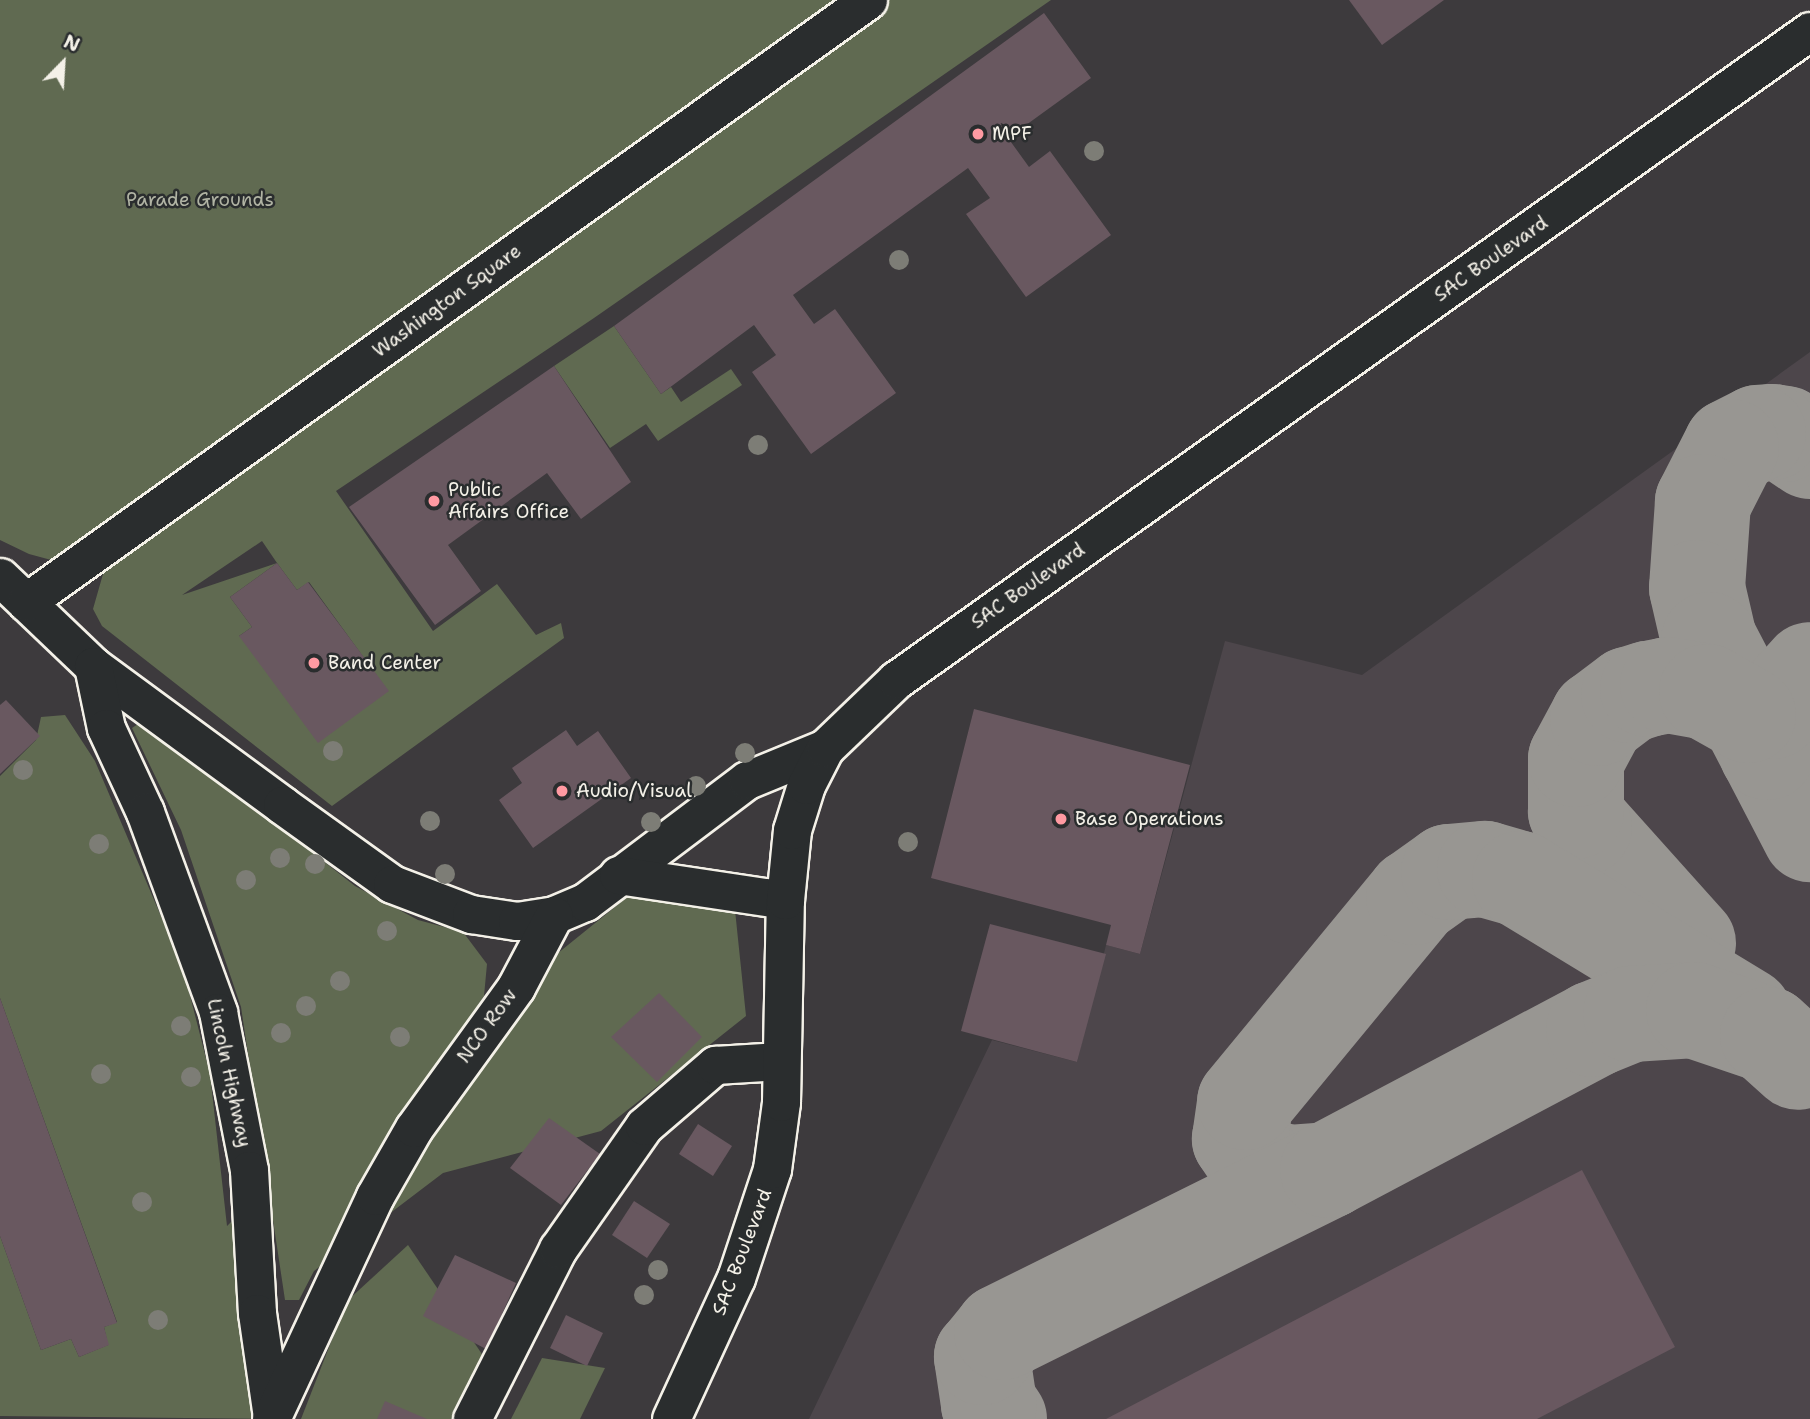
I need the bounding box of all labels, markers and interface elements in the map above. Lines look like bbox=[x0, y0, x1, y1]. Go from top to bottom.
north arrow bbox=[28, 28, 98, 98]
text: N bbox=[60, 29, 84, 58]
place label: MPF bbox=[992, 123, 1032, 145]
marker: MPF bbox=[970, 126, 986, 142]
park label: Parade Grounds bbox=[126, 189, 274, 211]
street label: SAC Boulevard bbox=[1430, 211, 1552, 307]
street label: Washington Square bbox=[368, 240, 526, 362]
place label: Public Affairs Office bbox=[448, 479, 569, 523]
marker: Public Affairs Office bbox=[426, 493, 442, 509]
street label: SAC Boulevard bbox=[967, 538, 1089, 634]
place label: Band Center bbox=[328, 652, 441, 674]
marker: Band Center bbox=[306, 655, 322, 671]
place label: Audio/Visual bbox=[576, 780, 692, 802]
marker: Audio/Visual bbox=[554, 783, 570, 799]
place label: Base Operations bbox=[1075, 808, 1224, 830]
marker: Base Operations bbox=[1053, 811, 1069, 827]
street label: NCO Row bbox=[452, 984, 522, 1068]
street label: Lincoln Highway bbox=[202, 997, 256, 1149]
street label: SAC Boulevard bbox=[707, 1186, 777, 1318]

